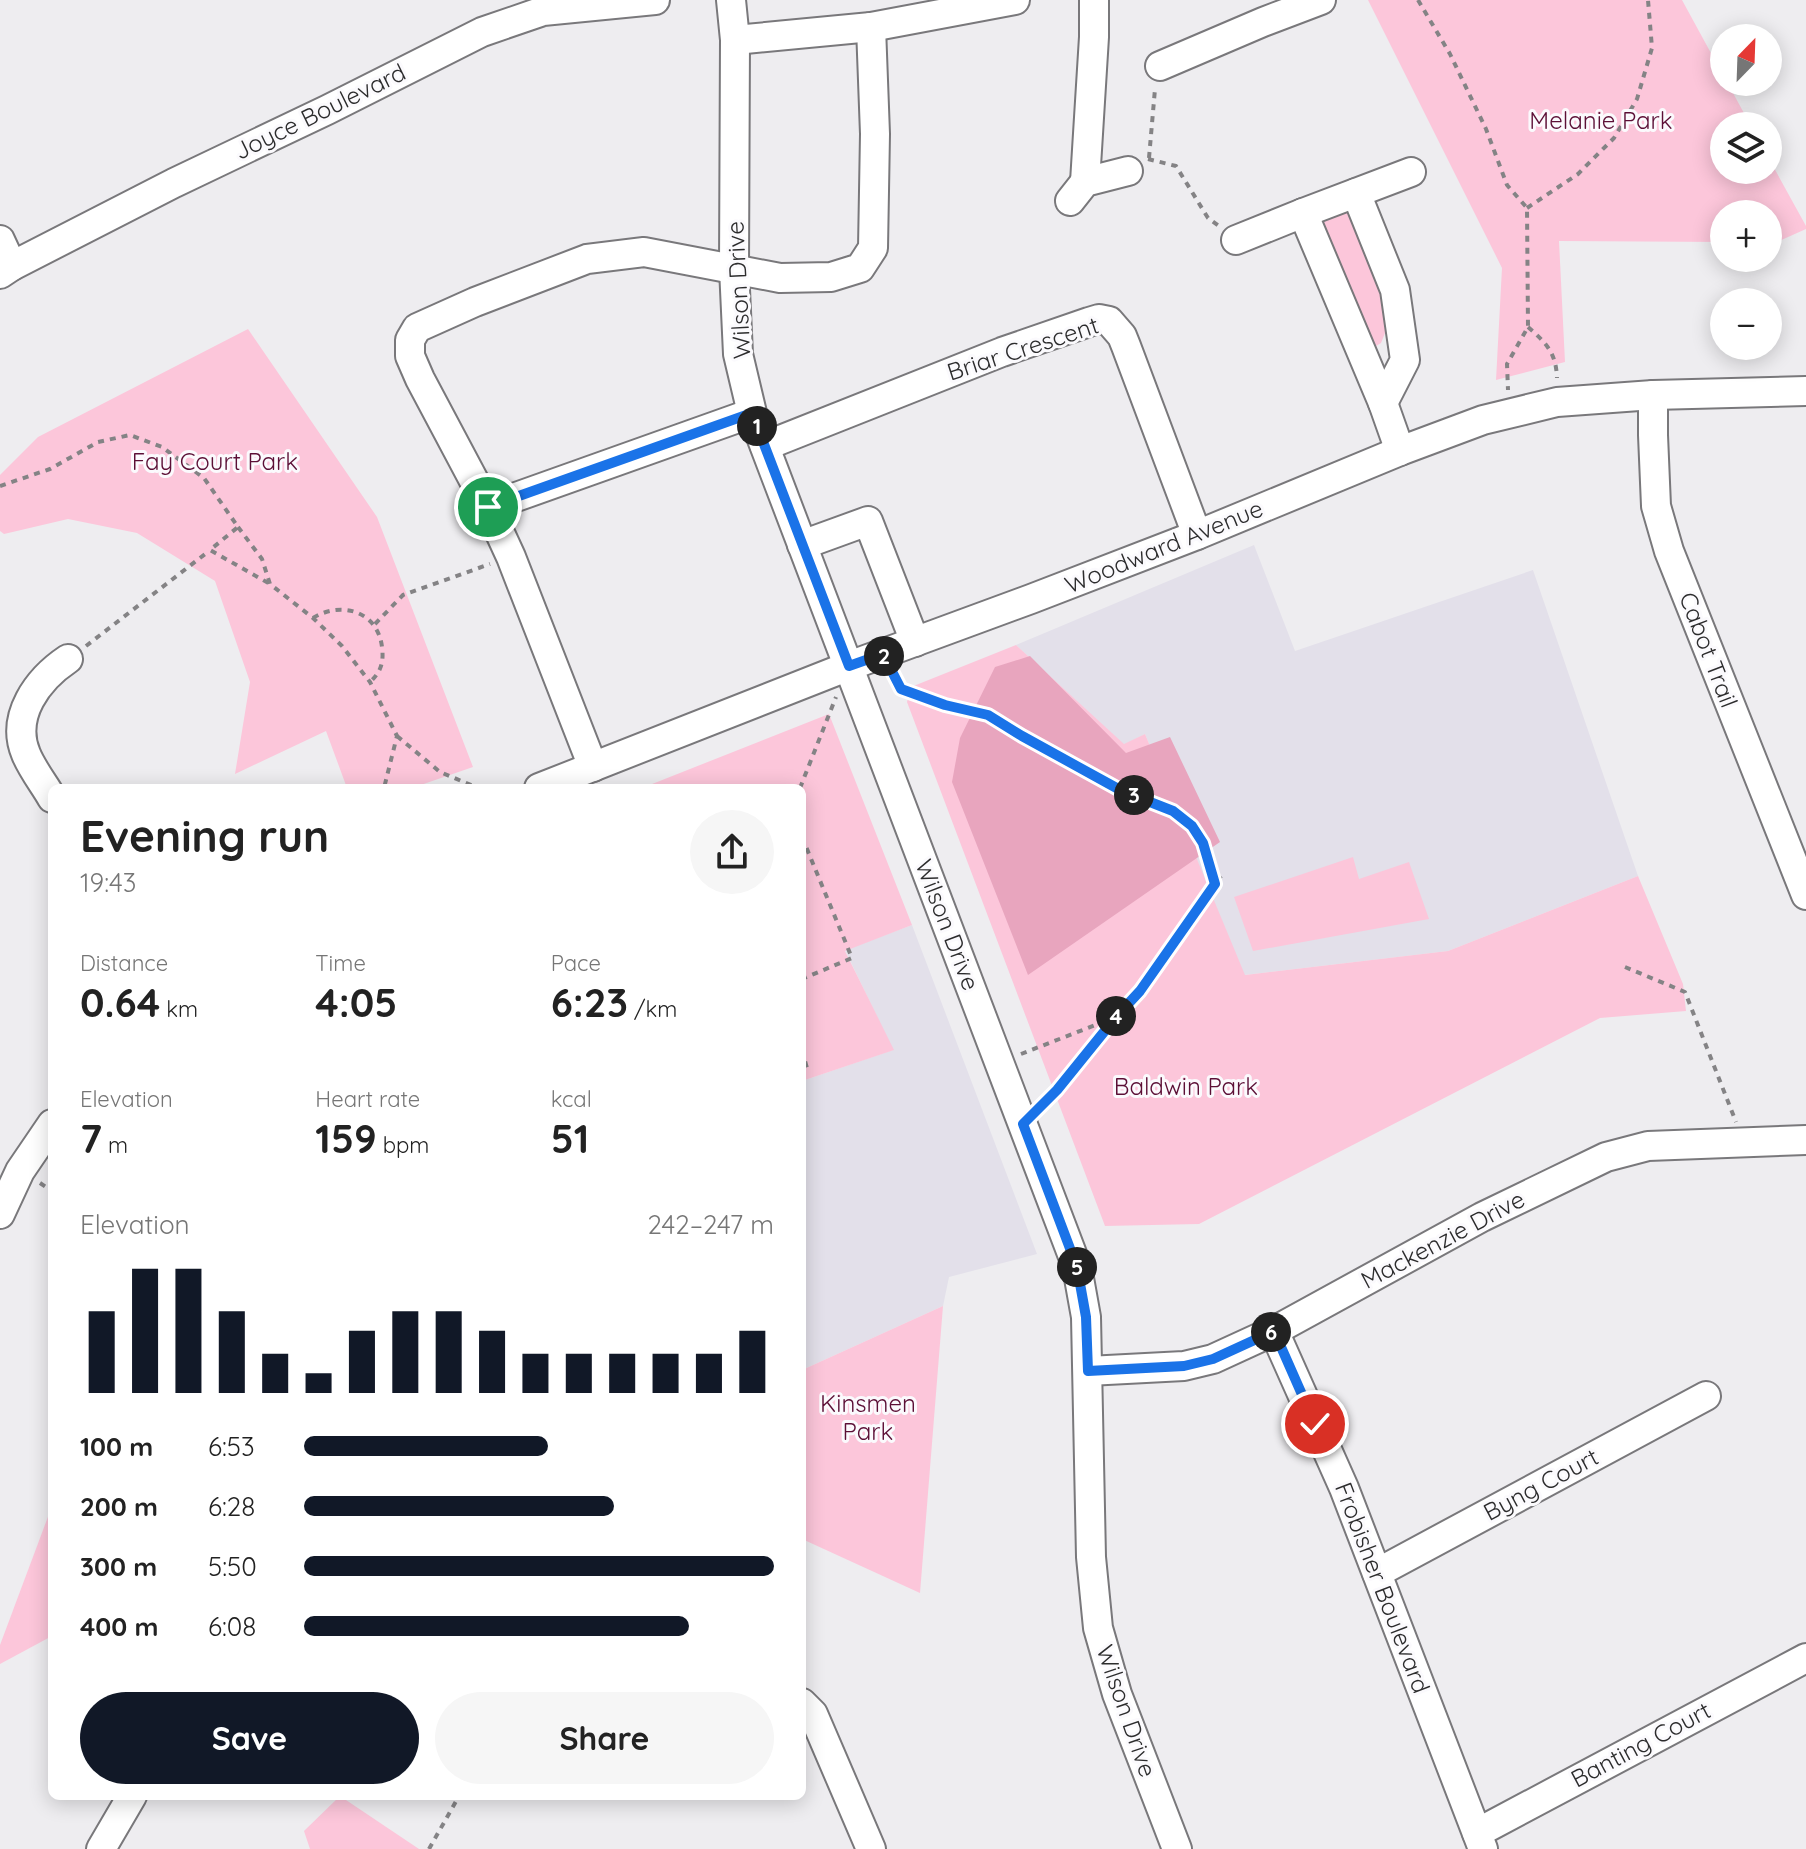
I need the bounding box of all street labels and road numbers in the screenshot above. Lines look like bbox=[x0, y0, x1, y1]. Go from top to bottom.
street label: Joyce Boulevard bbox=[229, 57, 410, 166]
street label: Wilson Drive bbox=[719, 220, 757, 360]
street label: Briar Crescent bbox=[943, 309, 1102, 387]
street label: Woodward Avenue bbox=[1060, 493, 1267, 599]
street label: Cabot Trail bbox=[1673, 588, 1745, 712]
street label: Wilson Drive bbox=[909, 855, 987, 994]
street label: Mackenzie Drive bbox=[1356, 1183, 1530, 1295]
street label: Byng Court bbox=[1478, 1441, 1603, 1527]
street label: Frobisher Boulevard bbox=[1329, 1478, 1437, 1697]
street label: Wilson Drive bbox=[1090, 1641, 1164, 1781]
street label: Banting Court bbox=[1566, 1695, 1716, 1793]

